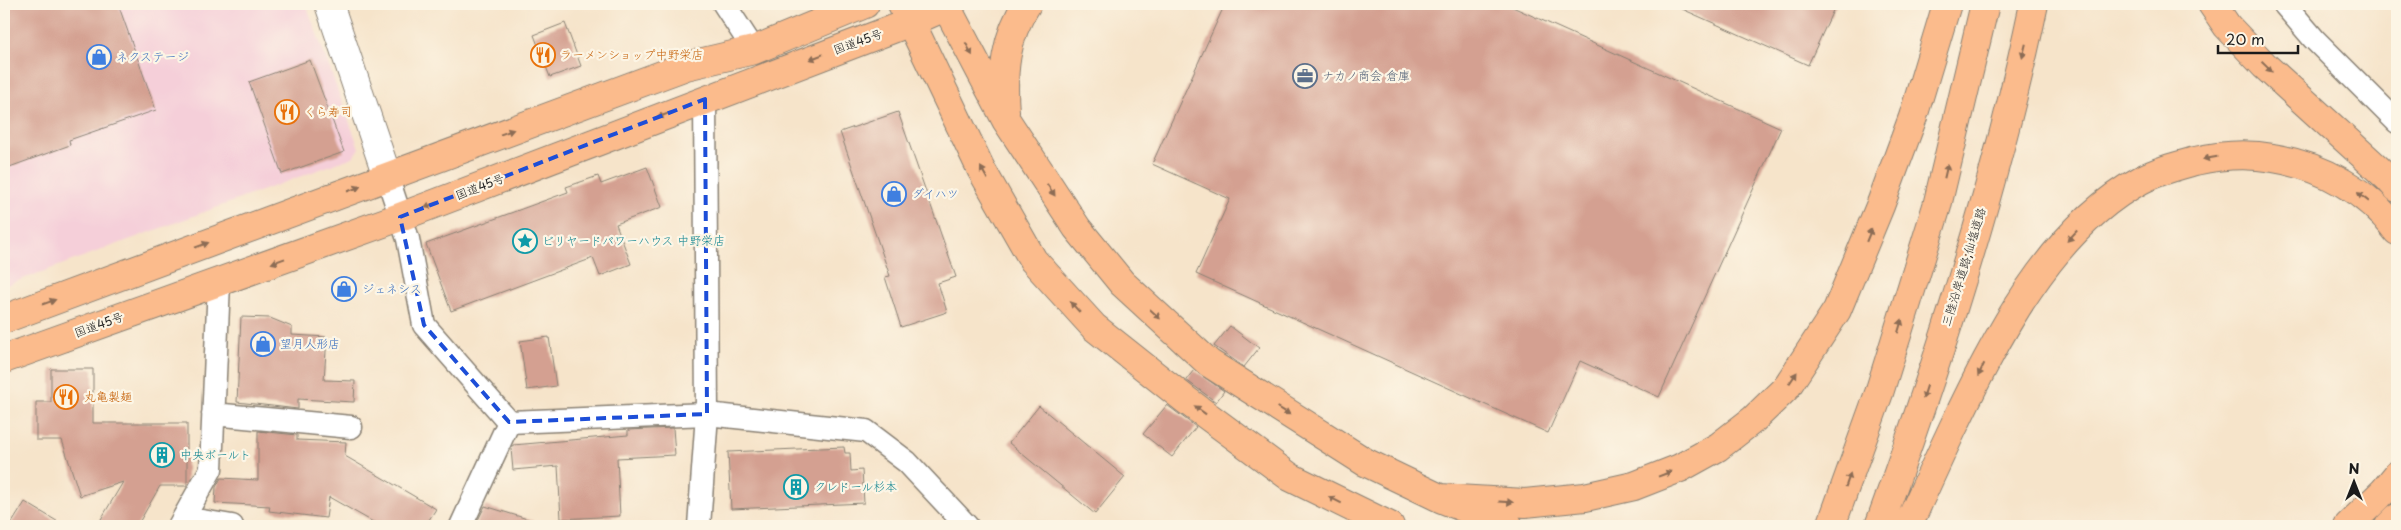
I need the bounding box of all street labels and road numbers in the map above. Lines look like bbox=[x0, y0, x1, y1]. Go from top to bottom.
street label: 国道45号 bbox=[830, 24, 885, 58]
street label: 国道45号 bbox=[452, 168, 507, 204]
street label: 三陸沿岸道路;仙塩道路 bbox=[1936, 205, 1990, 328]
street label: 国道45号 bbox=[71, 307, 126, 341]

